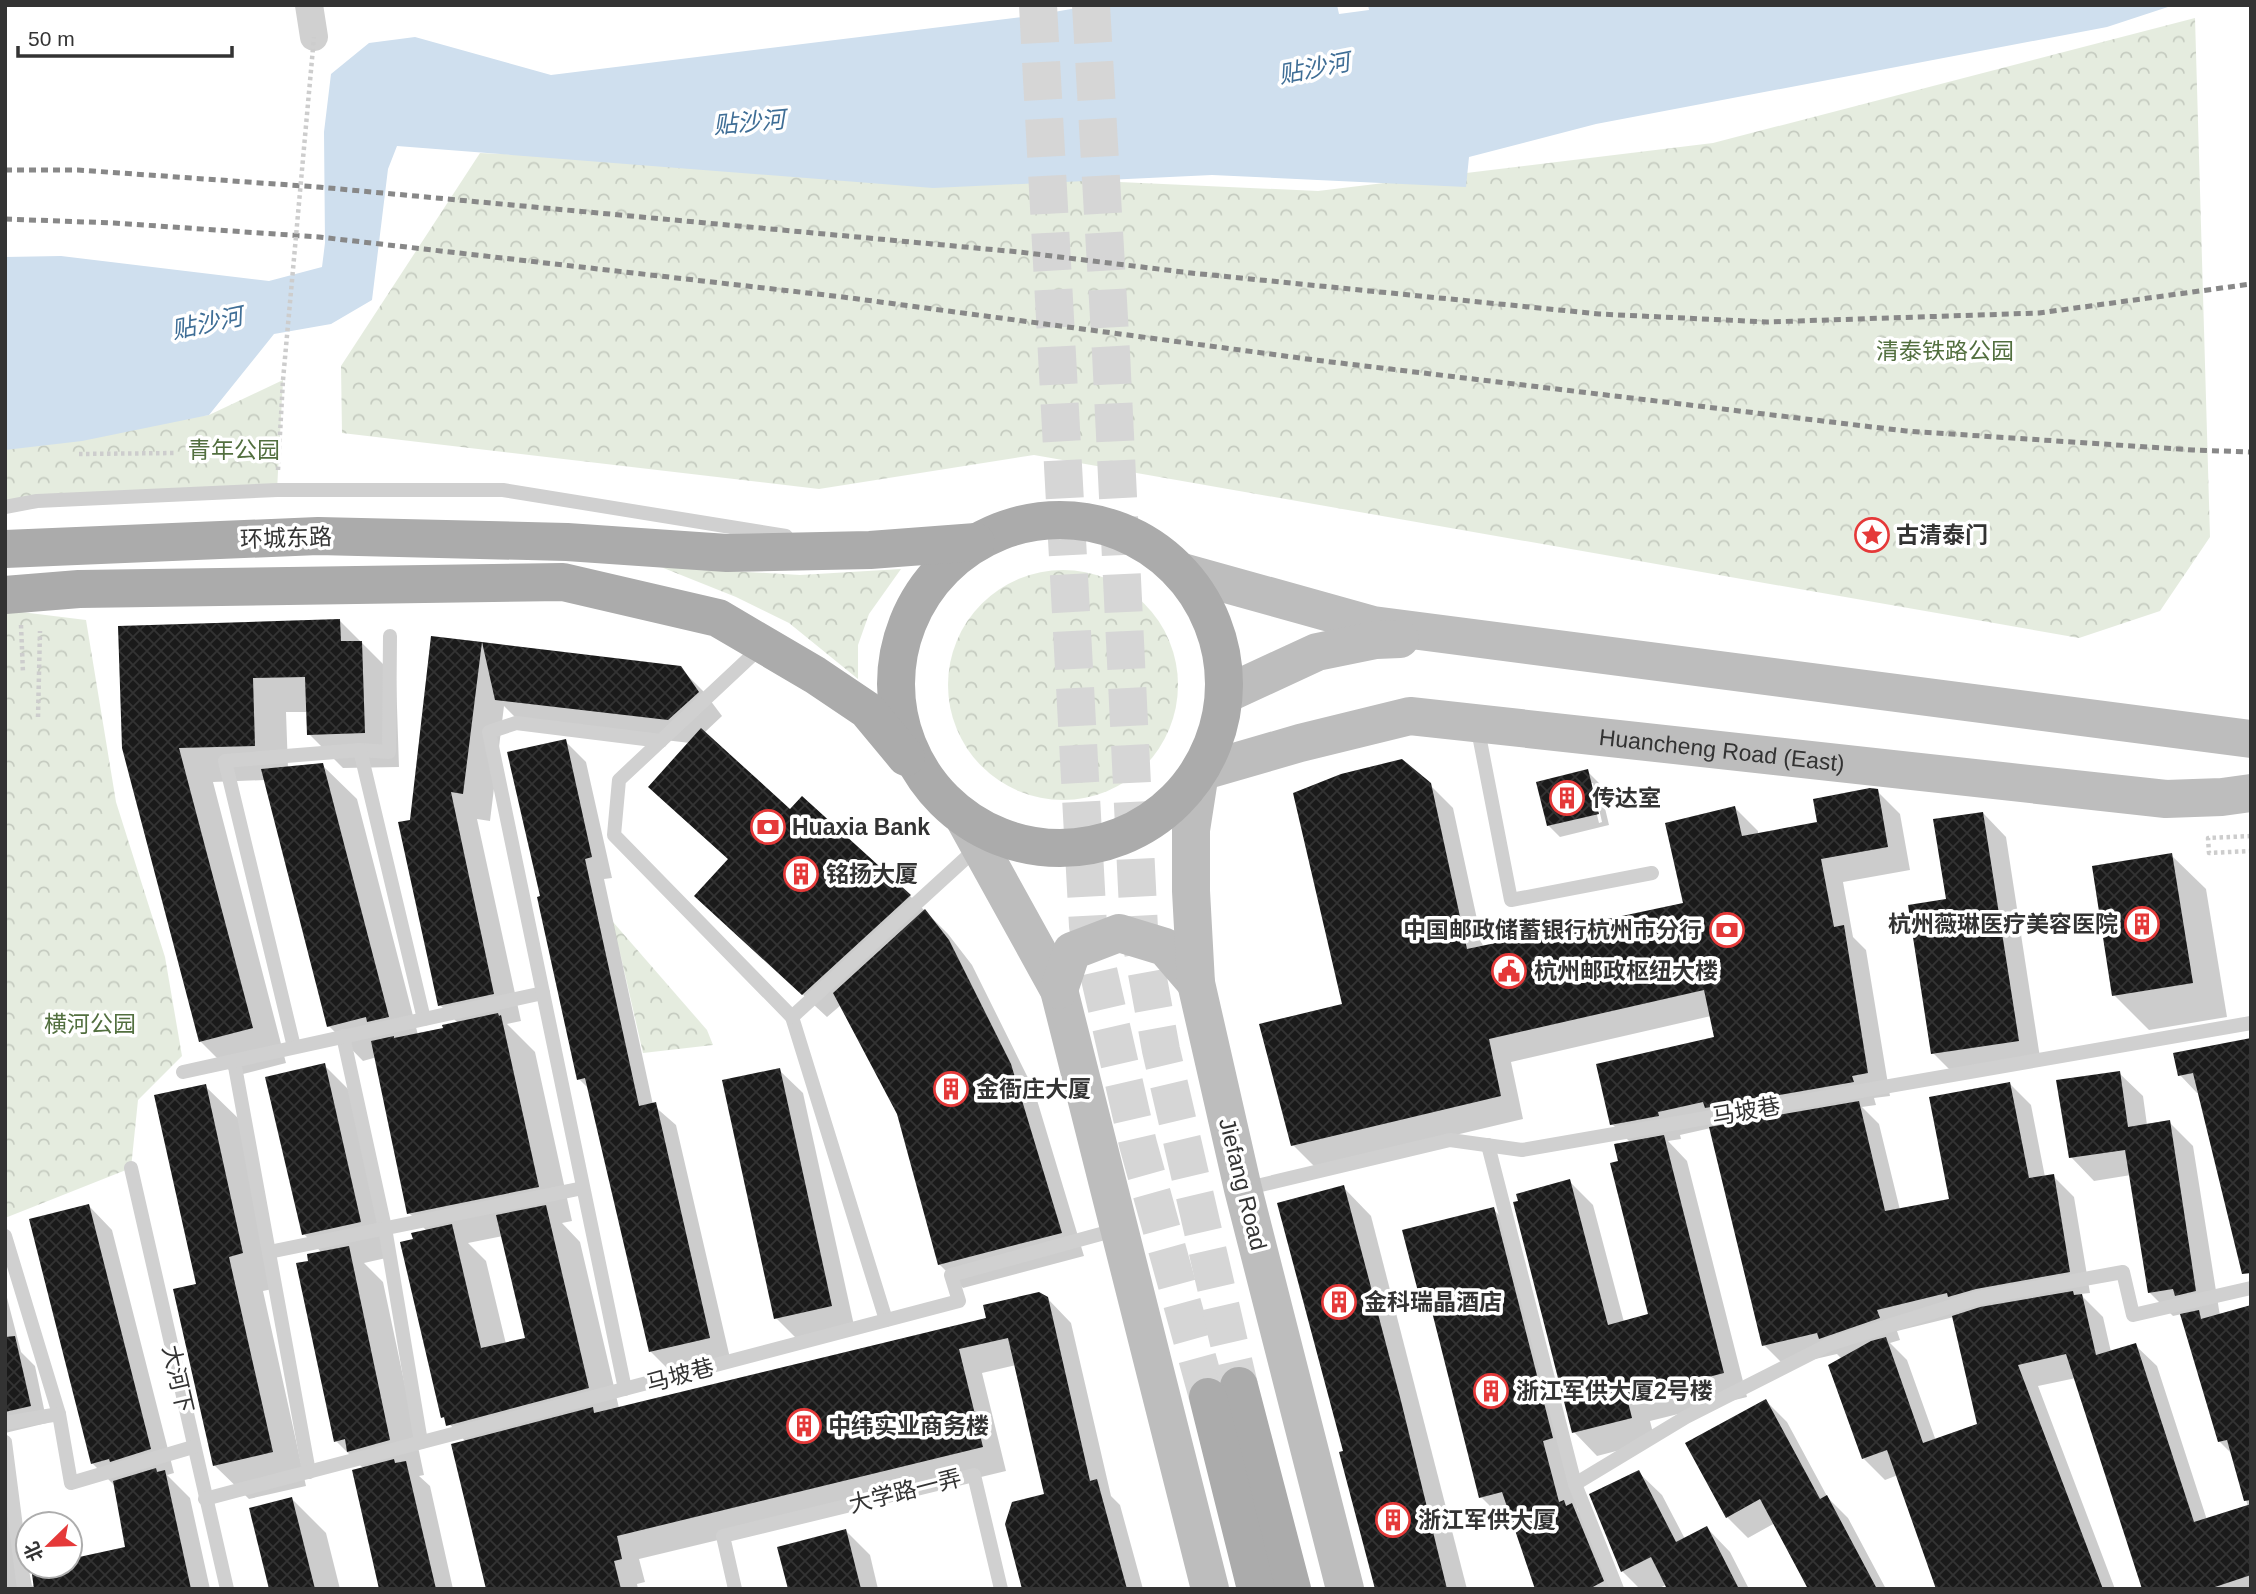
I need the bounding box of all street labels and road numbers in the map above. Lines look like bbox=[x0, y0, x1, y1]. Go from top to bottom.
street label: 环城东路 bbox=[240, 523, 332, 553]
street label: Huancheng Road (East) bbox=[1598, 724, 1846, 777]
street label: 马坡巷 bbox=[1710, 1092, 1782, 1130]
street label: Jiefang Road bbox=[1214, 1115, 1272, 1253]
street label: 大河下 bbox=[158, 1342, 198, 1416]
street label: 马坡巷 bbox=[643, 1354, 717, 1396]
street label: 大学路一弄 bbox=[846, 1464, 964, 1518]

